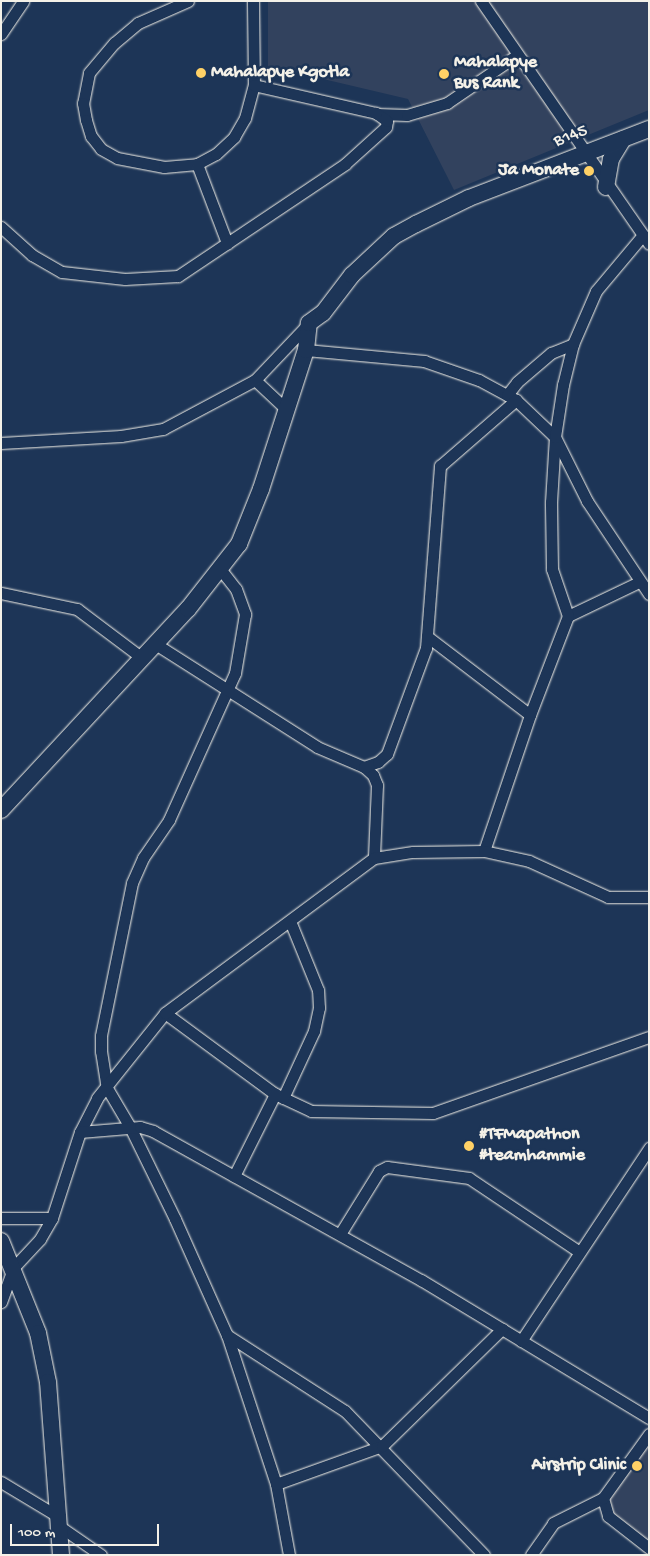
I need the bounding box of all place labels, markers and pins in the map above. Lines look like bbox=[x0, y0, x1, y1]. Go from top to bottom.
place label: Mahalapye Bus Rank bbox=[454, 53, 537, 96]
place label: Mahalapye Kgotla bbox=[211, 62, 349, 84]
marker: Mahalapye Kgotla bbox=[195, 67, 207, 79]
marker: Mahalapye Bus Rank bbox=[438, 68, 450, 80]
place label: Ja Monate bbox=[498, 160, 579, 182]
marker: Ja Monate bbox=[583, 165, 595, 177]
place label: #TFMapathon #teamhammie bbox=[479, 1125, 585, 1168]
marker: #TFMapathon #teamhammie bbox=[463, 1140, 475, 1152]
place label: Airstrip Clinic bbox=[532, 1455, 626, 1477]
marker: Airstrip Clinic bbox=[630, 1459, 644, 1473]

